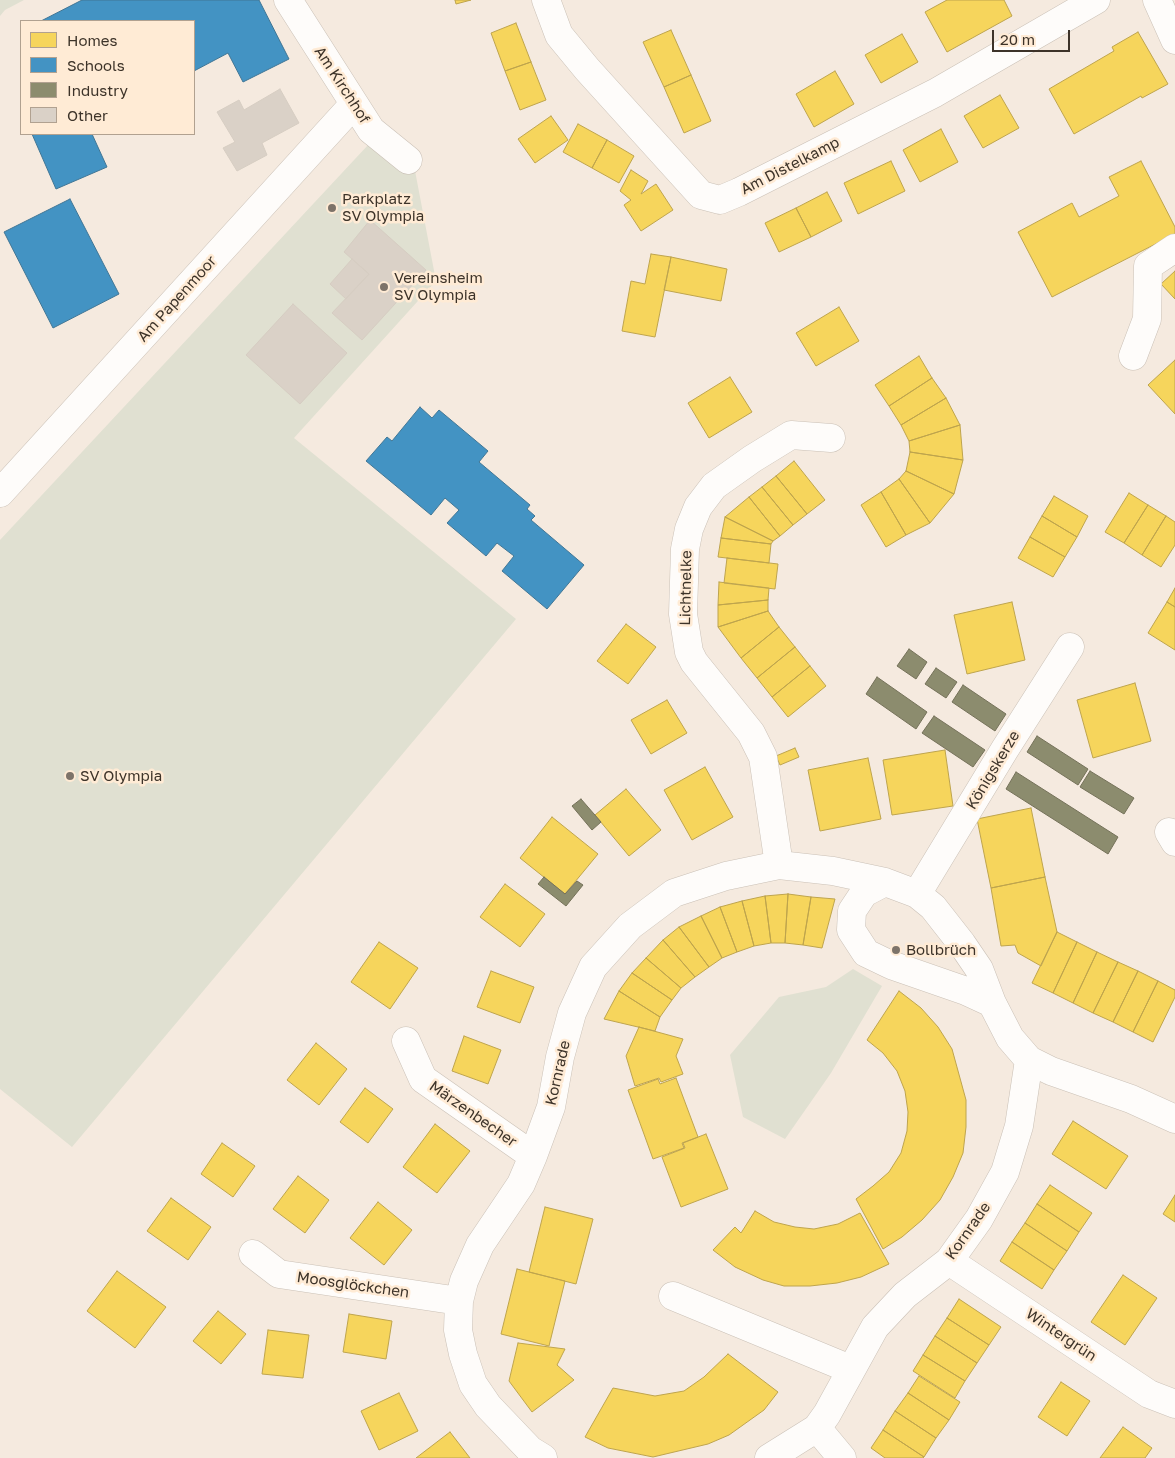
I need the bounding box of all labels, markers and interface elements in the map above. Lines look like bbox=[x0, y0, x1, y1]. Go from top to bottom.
legend bbox=[20, 20, 195, 135]
scale bar bbox=[995, 20, 1072, 52]
text: 20 m bbox=[1000, 30, 1035, 48]
text: Homes bbox=[67, 31, 117, 49]
street label: Am Kirchhof bbox=[310, 43, 374, 127]
text: Schools bbox=[67, 56, 125, 74]
text: Industry bbox=[67, 81, 128, 99]
text: Other bbox=[67, 106, 108, 124]
street label: Am Distelkamp bbox=[738, 133, 842, 199]
place label: Parkplatz SV Olympia bbox=[342, 190, 424, 225]
marker: Parkplatz SV Olympia bbox=[326, 202, 338, 214]
street label: Am Papenmoor bbox=[134, 252, 220, 346]
place label: Vereinsheim SV Olympia bbox=[394, 269, 483, 304]
marker: Vereinsheim SV Olympia bbox=[378, 281, 390, 293]
street label: Lichtnelke bbox=[676, 550, 696, 626]
street label: Königskerze bbox=[962, 727, 1024, 813]
place label: SV Olympia bbox=[80, 767, 162, 785]
marker: SV Olympia bbox=[64, 770, 76, 782]
place label: Bollbrüch bbox=[906, 941, 976, 959]
marker: Bollbrüch bbox=[890, 944, 902, 956]
street label: Kornrade bbox=[542, 1039, 574, 1107]
street label: Märzenbecher bbox=[426, 1077, 520, 1151]
street label: Kornrade bbox=[942, 1199, 994, 1263]
street label: Moosglöckchen bbox=[296, 1268, 410, 1302]
street label: Wintergrün bbox=[1022, 1305, 1100, 1365]

